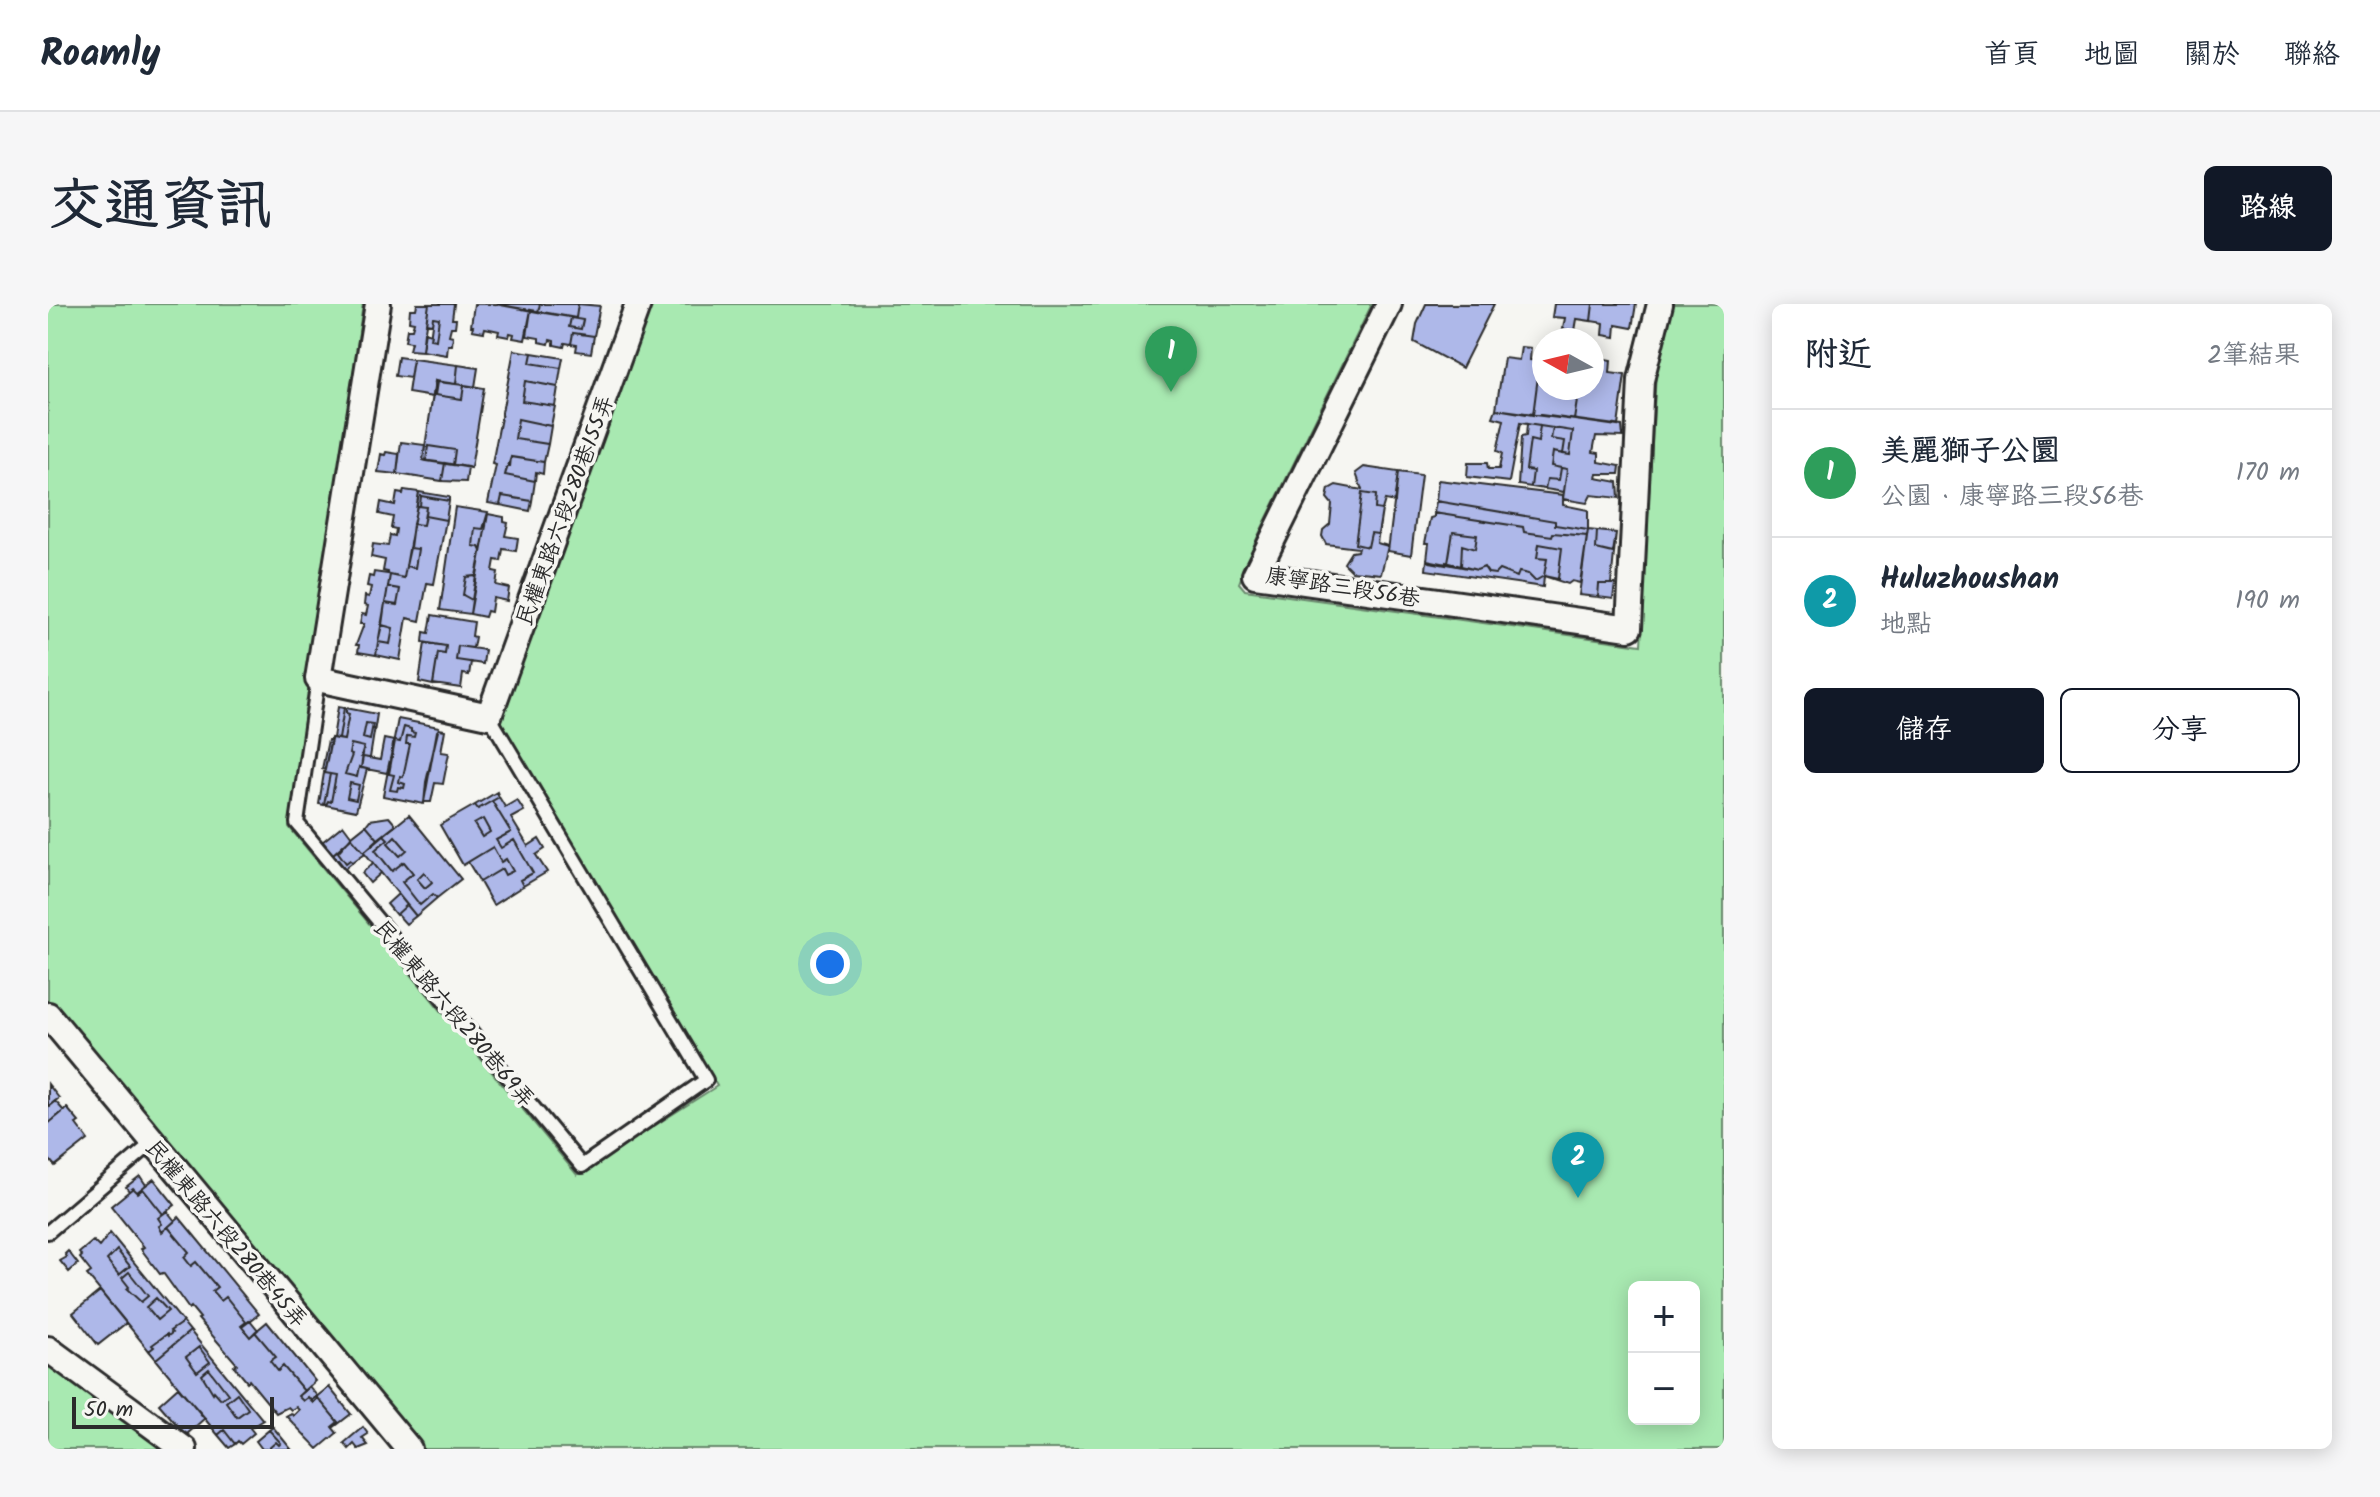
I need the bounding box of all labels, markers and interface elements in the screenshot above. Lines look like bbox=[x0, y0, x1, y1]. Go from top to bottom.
text: Roamly bbox=[40, 25, 161, 85]
text: 首頁 bbox=[1984, 33, 2040, 78]
text: 地圖 bbox=[2084, 33, 2140, 78]
text: 關於 bbox=[2184, 33, 2240, 78]
text: 聯絡 bbox=[2284, 33, 2340, 78]
text: 交通資訊 bbox=[48, 163, 272, 253]
button: 路線 bbox=[2204, 166, 2332, 251]
pin: 1 bbox=[1145, 326, 1197, 392]
north arrow bbox=[1532, 328, 1604, 400]
text: 附近 bbox=[1804, 329, 1872, 383]
text: 2筆結果 bbox=[2207, 335, 2300, 377]
street label: 民權東路六段280巷155弄 bbox=[508, 390, 624, 631]
text: 美麗獅子公圜 bbox=[1880, 428, 2060, 476]
text: 1 bbox=[1826, 452, 1834, 494]
text: 170 m bbox=[2236, 452, 2300, 494]
text: 公園 · 康寧路三段56巷 bbox=[1880, 476, 2143, 518]
text: Huluzhoushan bbox=[1880, 556, 2059, 604]
street label: 康寧路三段56巷 bbox=[1263, 559, 1422, 618]
text: 2 bbox=[1822, 580, 1838, 622]
text: 190 m bbox=[2235, 580, 2300, 622]
text: 地點 bbox=[1880, 604, 1932, 646]
button: 儲存 bbox=[1804, 688, 2044, 773]
button: 分享 bbox=[2060, 688, 2300, 773]
street label: 民權東路六段280巷69弄 bbox=[364, 913, 542, 1116]
your location bbox=[810, 944, 850, 984]
pin: 2 bbox=[1552, 1132, 1604, 1198]
street label: 民權東路六段280巷45弄 bbox=[136, 1133, 315, 1337]
map controls bbox=[1628, 1281, 1700, 1425]
button: + bbox=[1628, 1281, 1700, 1353]
button: − bbox=[1628, 1353, 1700, 1425]
scale bar bbox=[72, 1393, 274, 1429]
text: 50 m bbox=[84, 1393, 133, 1428]

